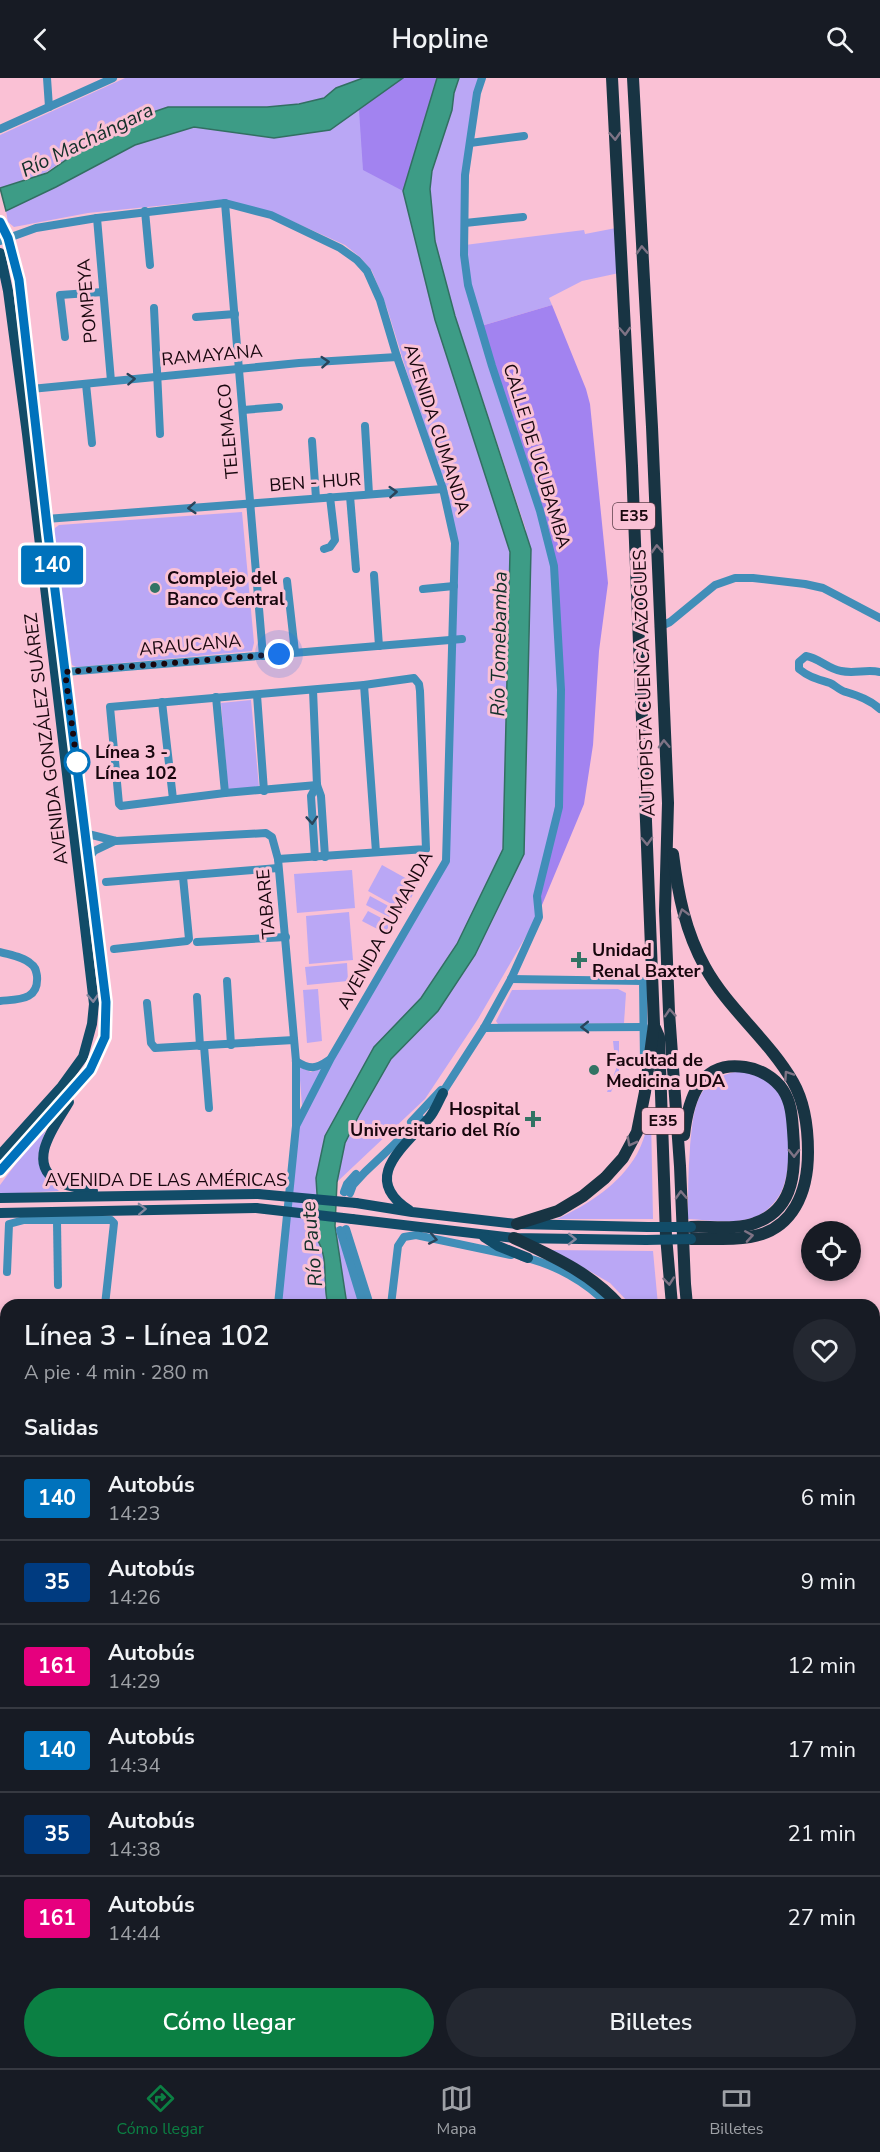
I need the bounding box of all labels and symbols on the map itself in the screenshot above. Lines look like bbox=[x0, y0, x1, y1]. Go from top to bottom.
water label: Río Machángara bbox=[16, 96, 158, 184]
one-way arrow bbox=[609, 132, 622, 141]
one-way arrow bbox=[636, 245, 649, 254]
street label: POMPEYA bbox=[71, 258, 103, 344]
one-way arrow bbox=[618, 327, 631, 336]
street label: RAMAYANA bbox=[160, 339, 264, 371]
street label: AVENIDA CUMANDA bbox=[398, 341, 476, 517]
one-way arrow bbox=[320, 356, 329, 369]
street label: CALLE DE UCUBAMBA bbox=[497, 361, 577, 551]
one-way arrow bbox=[126, 373, 135, 386]
street label: TELEMACO bbox=[212, 382, 244, 480]
street label: BEN - HUR bbox=[268, 467, 362, 497]
one-way arrow bbox=[388, 486, 397, 499]
one-way arrow bbox=[188, 501, 197, 514]
road number: E35 bbox=[613, 503, 655, 529]
one-way arrow bbox=[651, 545, 663, 554]
line badge: 140 bbox=[17, 546, 86, 584]
street label: AUTOPISTA CUENCA AZOGUES bbox=[627, 549, 661, 817]
place label: Complejo del Banco Central bbox=[167, 566, 285, 611]
water label: Río Tomebamba bbox=[484, 571, 514, 717]
marker: Complejo del Banco Central bbox=[148, 581, 162, 595]
street label: AVENIDA GONZÁLEZ SUÁREZ bbox=[19, 611, 73, 866]
street label: ARAUCANA bbox=[138, 629, 242, 661]
your location bbox=[264, 639, 294, 669]
place label: Línea 3 - Línea 102 bbox=[95, 740, 177, 785]
one-way arrow bbox=[658, 740, 671, 749]
marker: Línea 3 - Línea 102 bbox=[64, 749, 90, 775]
one-way arrow bbox=[306, 816, 319, 825]
one-way arrow bbox=[641, 836, 653, 845]
street label: AVENIDA CUMANDA bbox=[332, 847, 438, 1013]
street label: TABARE bbox=[251, 868, 281, 940]
one-way arrow bbox=[678, 908, 690, 919]
place label: Unidad Renal Baxter bbox=[592, 938, 701, 983]
marker: Unidad Renal Baxter bbox=[570, 951, 588, 969]
one-way arrow bbox=[87, 994, 100, 1003]
one-way arrow bbox=[663, 1009, 676, 1018]
one-way arrow bbox=[581, 1021, 590, 1034]
place label: Facultad de Medicina UDA bbox=[606, 1048, 726, 1093]
marker: Facultad de Medicina UDA bbox=[587, 1063, 601, 1077]
one-way arrow bbox=[784, 1071, 795, 1082]
place label: Hospital Universitario del Río bbox=[350, 1097, 520, 1142]
road number: E35 bbox=[642, 1108, 684, 1134]
marker: Hospital Universitario del Río bbox=[524, 1110, 542, 1128]
one-way arrow bbox=[627, 1136, 639, 1147]
one-way arrow bbox=[788, 1149, 800, 1158]
street label: AVENIDA DE LAS AMÉRICAS bbox=[45, 1168, 287, 1192]
one-way arrow bbox=[675, 1190, 688, 1199]
water label: Río Paute bbox=[295, 1200, 329, 1288]
one-way arrow bbox=[138, 1203, 147, 1216]
one-way arrow bbox=[744, 1230, 754, 1243]
one-way arrow bbox=[428, 1232, 438, 1245]
one-way arrow bbox=[568, 1233, 577, 1245]
one-way arrow bbox=[662, 1276, 675, 1286]

